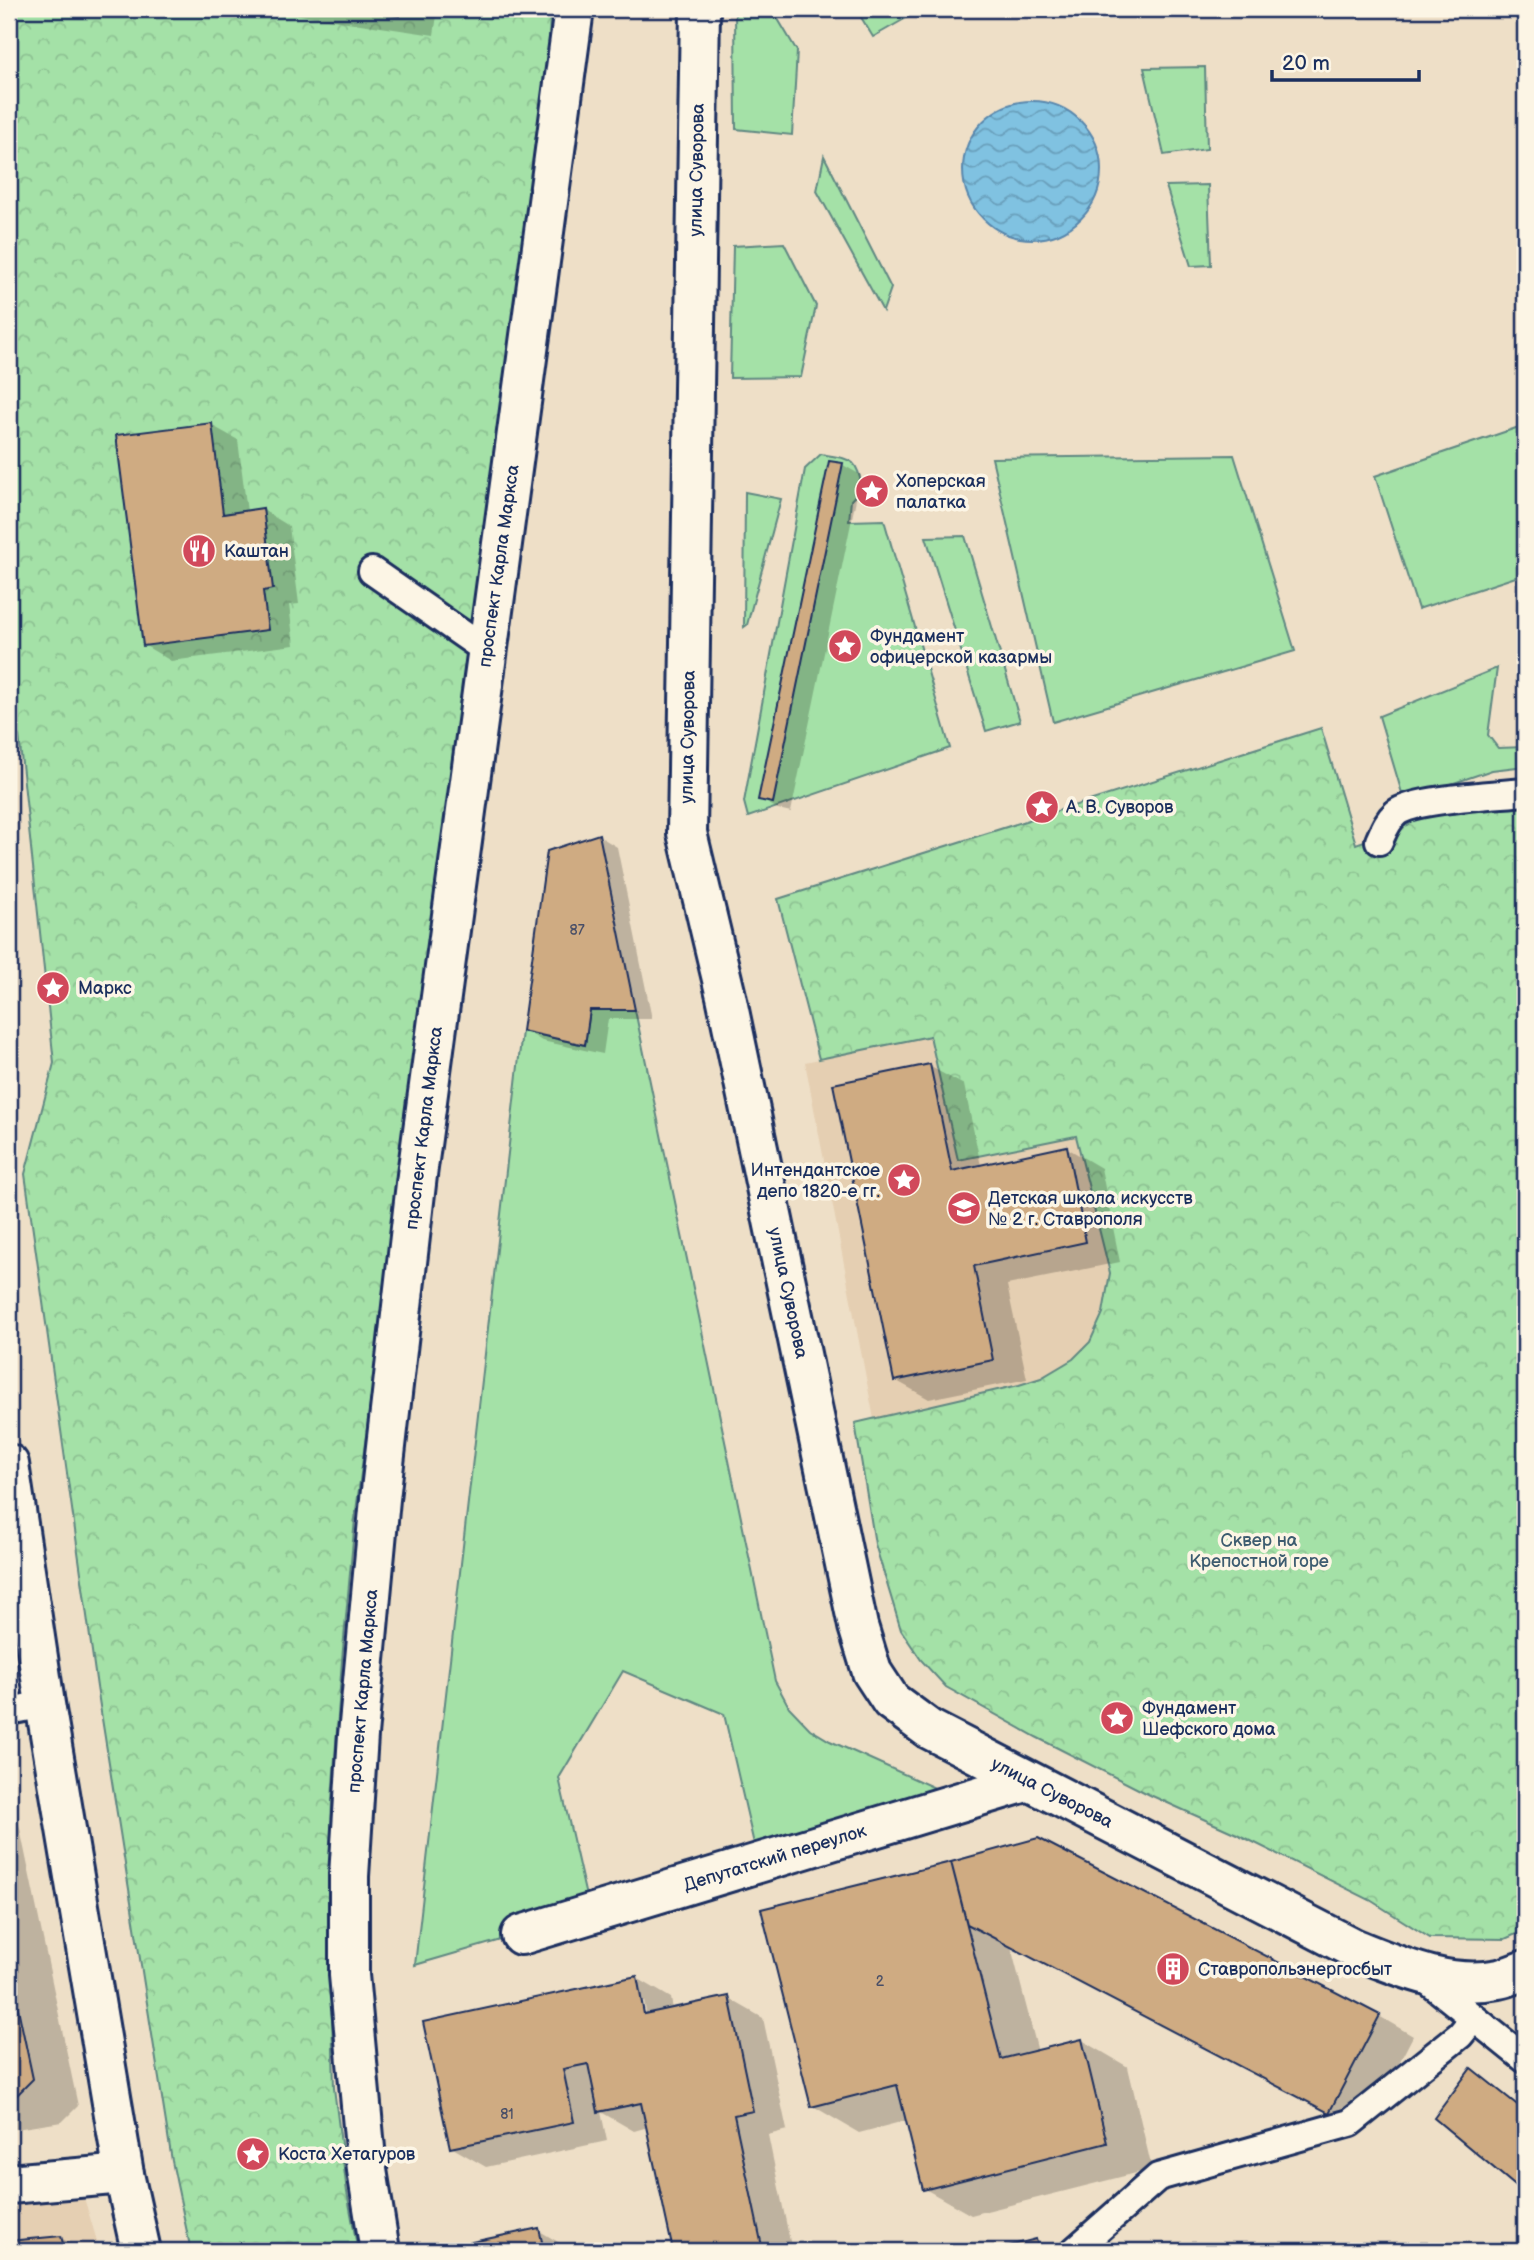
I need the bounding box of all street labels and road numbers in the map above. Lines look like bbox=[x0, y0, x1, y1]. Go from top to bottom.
street label: улица Суворова bbox=[685, 103, 709, 237]
street label: проспект Карла Маркса bbox=[474, 463, 524, 669]
street label: улица Суворова bbox=[676, 670, 700, 804]
street label: проспект Карла Маркса bbox=[401, 1025, 447, 1231]
street label: улица Суворова bbox=[764, 1225, 812, 1361]
street label: проспект Карла Маркса bbox=[344, 1588, 382, 1794]
street label: улица Суворова bbox=[988, 1753, 1117, 1833]
street label: Депутатский переулок bbox=[681, 1820, 869, 1896]

